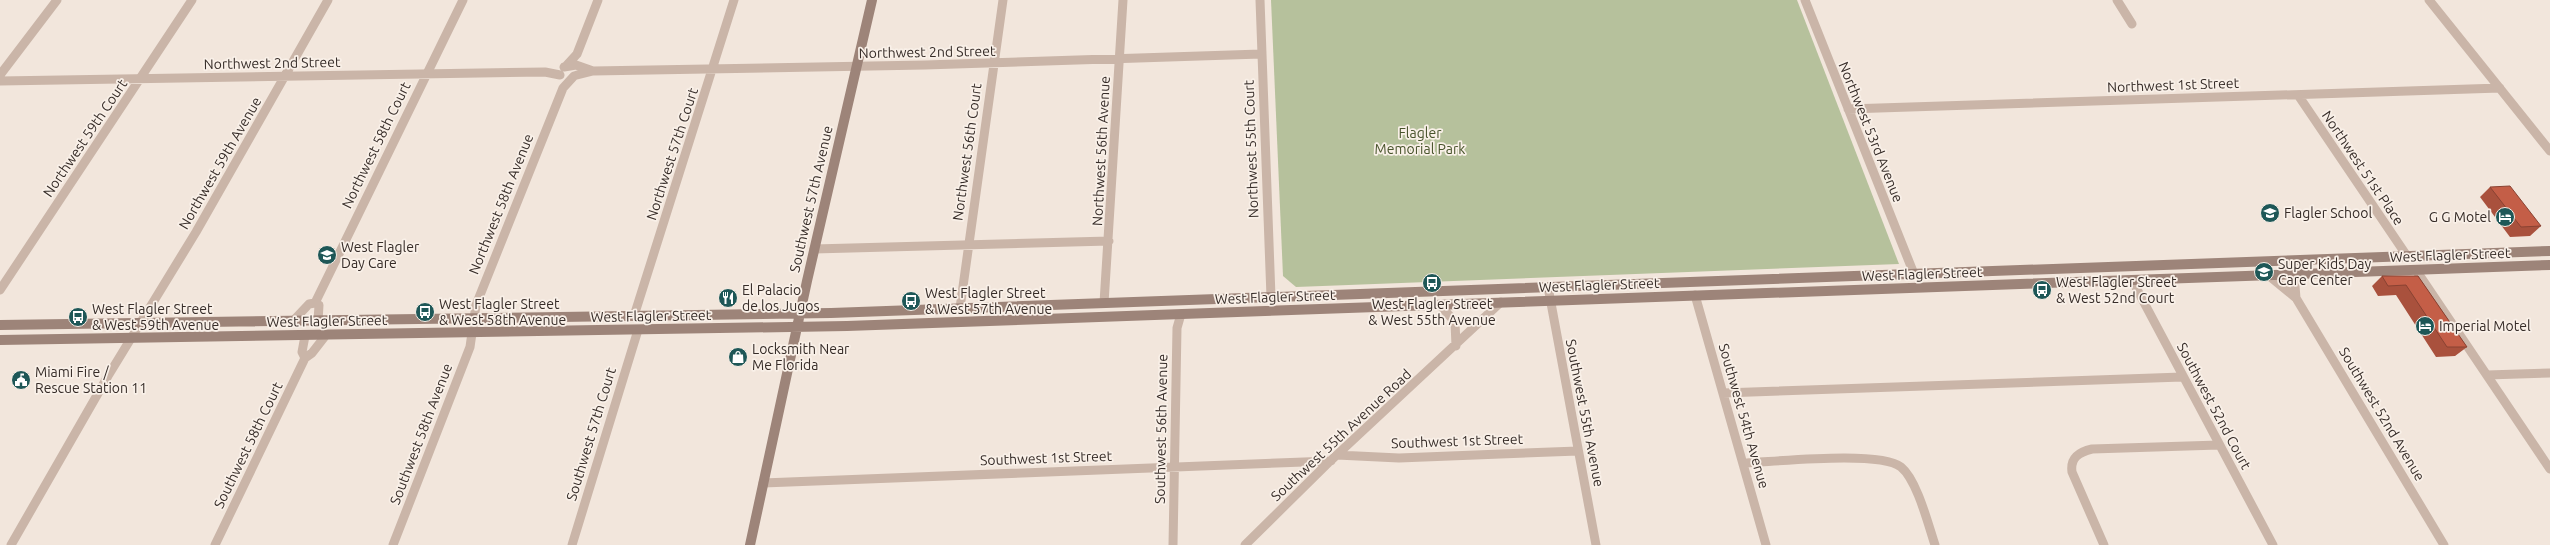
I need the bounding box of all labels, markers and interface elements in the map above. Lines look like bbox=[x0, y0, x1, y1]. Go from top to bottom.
street label: Northwest 2nd Street bbox=[859, 43, 996, 61]
street label: Northwest 2nd Street bbox=[204, 54, 341, 72]
street label: Northwest 53rd Avenue bbox=[1835, 59, 1907, 205]
street label: Northwest 1st Street bbox=[2107, 75, 2240, 95]
street label: Northwest 59th Court bbox=[40, 76, 131, 200]
street label: Northwest 56th Avenue bbox=[1089, 76, 1113, 226]
street label: Northwest 58th Court bbox=[338, 79, 414, 211]
street label: Northwest 55th Court bbox=[1241, 79, 1261, 218]
street label: Northwest 56th Court bbox=[949, 82, 985, 222]
street label: Northwest 57th Court bbox=[643, 85, 701, 222]
street label: Northwest 59th Avenue bbox=[176, 94, 264, 232]
street label: Northwest 51st Place bbox=[2319, 108, 2407, 228]
street label: Southwest 57th Avenue bbox=[786, 124, 836, 274]
park label: Flagler Memorial Park bbox=[1375, 125, 1465, 157]
street label: Northwest 58th Avenue bbox=[465, 131, 537, 277]
school or university icon: Flagler School bbox=[2259, 202, 2281, 224]
place label: Flagler School bbox=[2284, 205, 2372, 221]
hotel icon: G G Motel bbox=[2494, 206, 2516, 228]
place label: G G Motel bbox=[2429, 209, 2491, 225]
place label: West Flagler Day Care bbox=[341, 239, 420, 271]
school or university icon: West Flagler Day Care bbox=[316, 244, 338, 266]
street label: West Flagler Street bbox=[2389, 245, 2511, 265]
place label: Super Kids Day Care Center bbox=[2278, 256, 2372, 288]
school or university icon: Super Kids Day Care Center bbox=[2253, 261, 2275, 283]
street label: West Flagler Street bbox=[1861, 264, 1983, 284]
bus stop icon: West Flagler Street & West 55th Avenue bbox=[1421, 272, 1443, 294]
place label: West Flagler Street & West 52nd Court bbox=[2056, 274, 2177, 306]
street label: West Flagler Street bbox=[1538, 275, 1660, 295]
bus stop icon: West Flagler Street & West 52nd Court bbox=[2031, 279, 2053, 301]
place label: El Palacio de los Jugos bbox=[742, 282, 819, 314]
place label: West Flagler Street & West 57th Avenue bbox=[925, 285, 1052, 317]
restaurant icon: El Palacio de los Jugos bbox=[717, 287, 739, 309]
street label: West Flagler Street bbox=[1214, 287, 1336, 307]
bus stop icon: West Flagler Street & West 57th Avenue bbox=[900, 290, 922, 312]
place label: West Flagler Street & West 58th Avenue bbox=[439, 296, 566, 328]
place label: West Flagler Street & West 55th Avenue bbox=[1368, 296, 1496, 328]
place label: West Flagler Street & West 59th Avenue bbox=[92, 301, 219, 333]
bus stop icon: West Flagler Street & West 58th Avenue bbox=[414, 301, 436, 323]
bus stop icon: West Flagler Street & West 59th Avenue bbox=[67, 306, 89, 328]
street label: West Flagler Street bbox=[591, 307, 712, 325]
street label: West Flagler Street bbox=[267, 312, 388, 330]
hotel icon: Imperial Motel bbox=[2414, 315, 2436, 337]
place label: Imperial Motel bbox=[2439, 318, 2531, 334]
street label: Southwest 55th Avenue bbox=[1563, 338, 1607, 488]
street label: Southwest 52nd Court bbox=[2174, 340, 2254, 472]
place label: Locksmith Near Me Florida bbox=[752, 341, 850, 373]
street label: Southwest 54th Avenue bbox=[1716, 342, 1772, 490]
street label: Southwest 52nd Avenue bbox=[2336, 344, 2428, 484]
shop icon: Locksmith Near Me Florida bbox=[727, 346, 749, 368]
street label: Southwest 56th Avenue bbox=[1152, 354, 1170, 504]
street label: Southwest 58th Avenue bbox=[387, 361, 455, 507]
place label: Miami Fire / Rescue Station 11 bbox=[35, 364, 147, 396]
street label: Southwest 57th Court bbox=[563, 365, 619, 503]
street label: Southwest 55th Avenue Road bbox=[1268, 366, 1414, 504]
public building icon: Miami Fire / Rescue Station 11 bbox=[10, 369, 32, 391]
street label: Southwest 58th Court bbox=[210, 379, 286, 511]
street label: Southwest 1st Street bbox=[1391, 431, 1524, 451]
street label: Southwest 1st Street bbox=[980, 448, 1113, 468]

